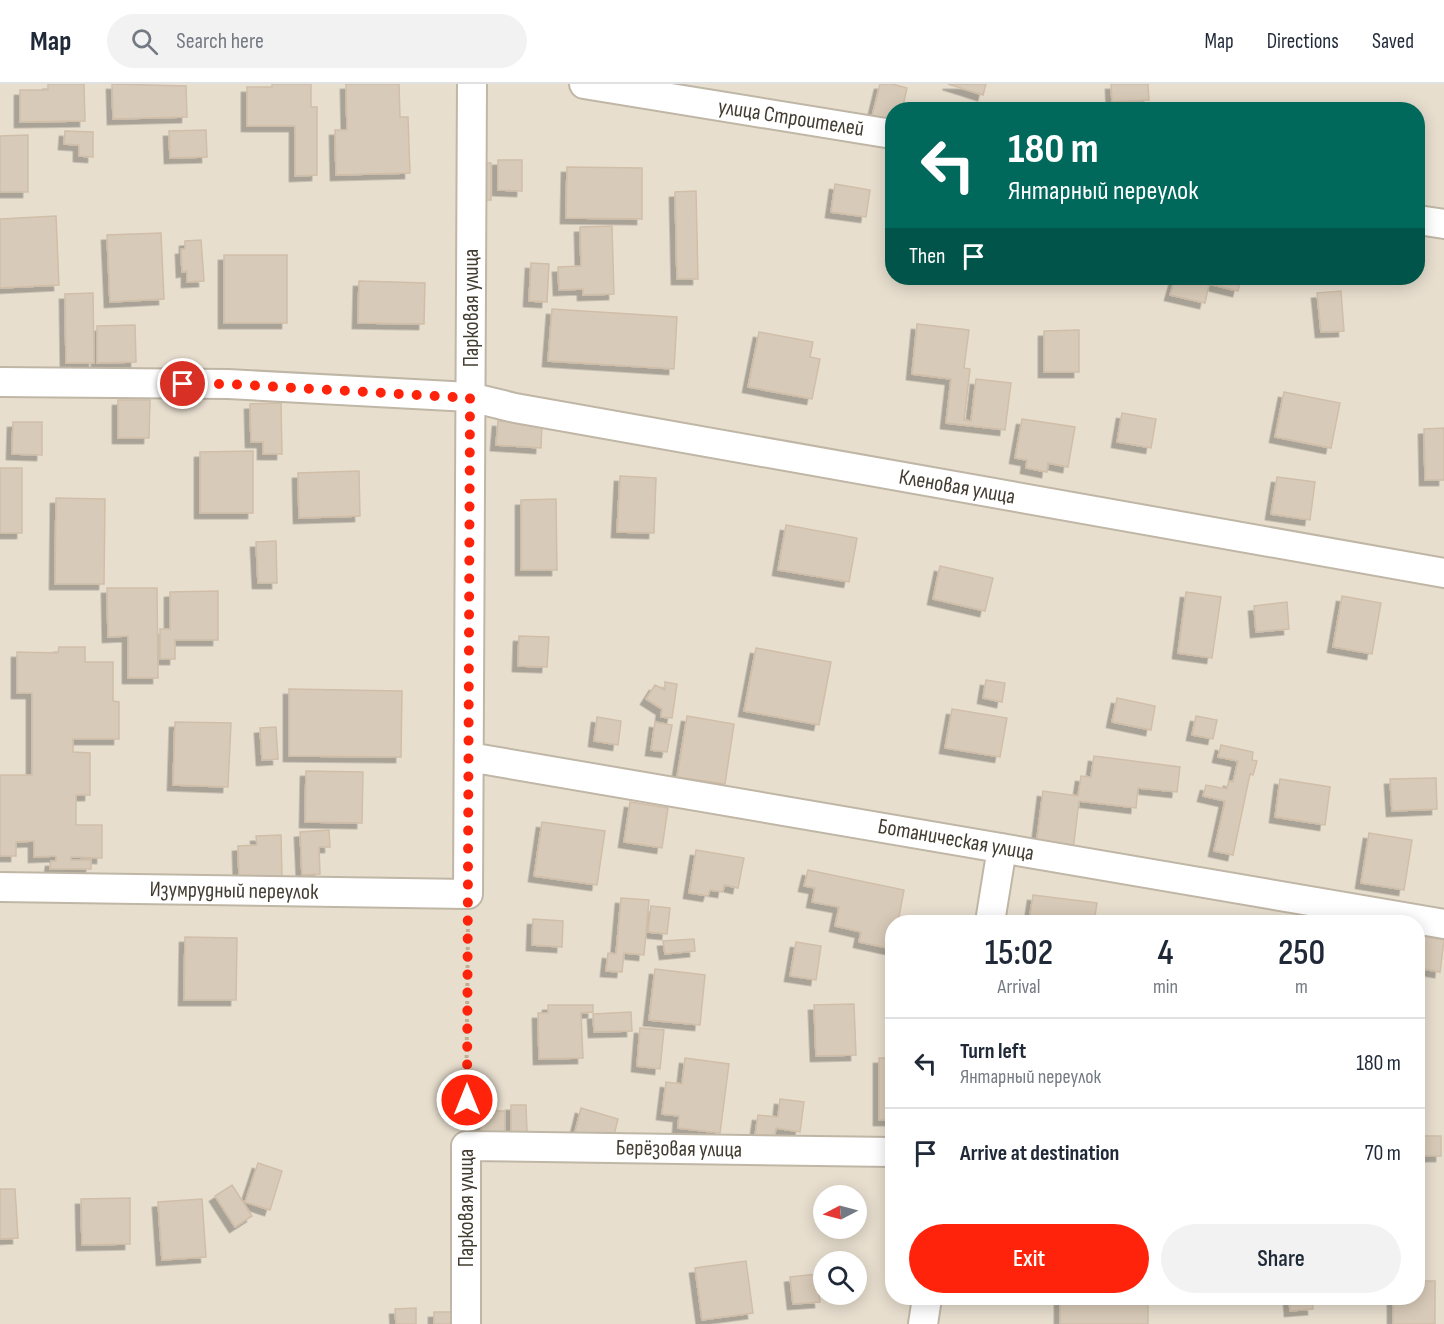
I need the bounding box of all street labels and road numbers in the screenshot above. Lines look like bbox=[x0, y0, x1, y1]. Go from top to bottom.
street label: улица Строителей bbox=[716, 93, 866, 143]
street label: Парковая улица bbox=[458, 249, 485, 367]
street label: Кленовая улица bbox=[897, 463, 1017, 511]
street label: Ботаническая улица bbox=[876, 813, 1036, 867]
street label: Изумрудный переулок bbox=[149, 876, 319, 906]
street label: Берёзовая улица bbox=[616, 1134, 742, 1164]
street label: Парковая улица bbox=[453, 1149, 480, 1267]

